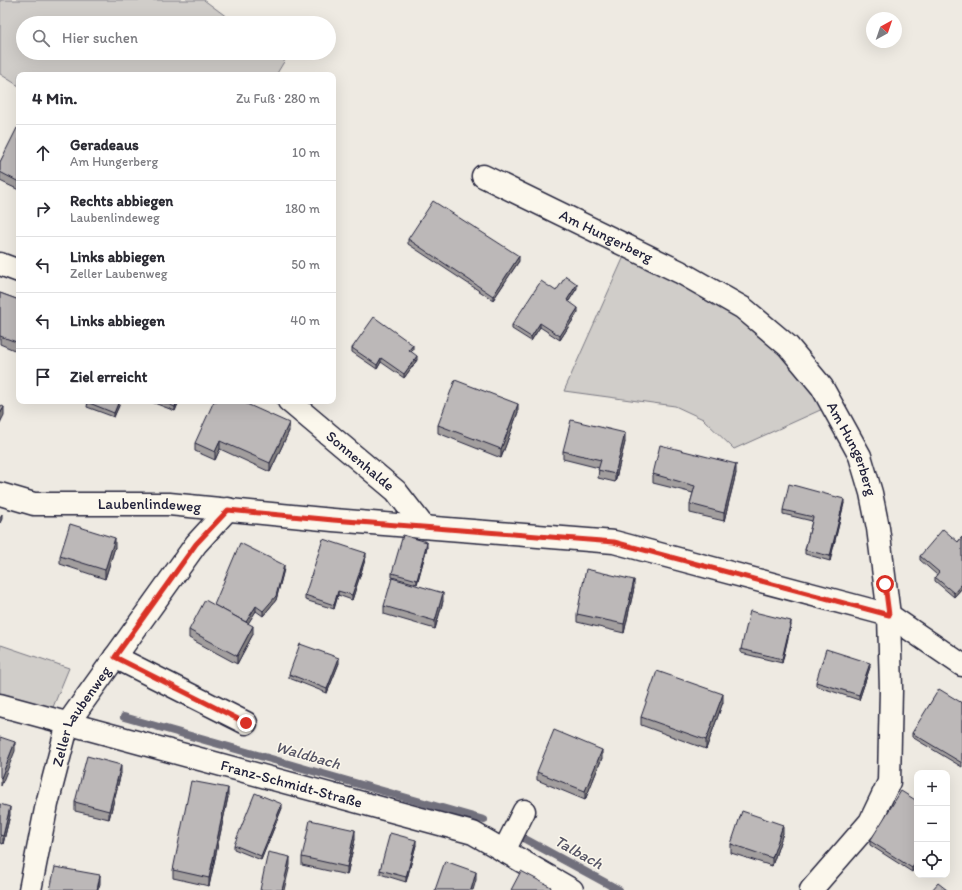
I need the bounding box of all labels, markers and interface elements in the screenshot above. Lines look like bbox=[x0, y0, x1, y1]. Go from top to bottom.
north arrow bbox=[866, 12, 902, 48]
search box bbox=[16, 16, 336, 60]
icon: search bbox=[30, 27, 52, 49]
text: Hier suchen bbox=[62, 29, 138, 47]
text: 4 Min. bbox=[32, 88, 78, 108]
text: Zu Fuß · 280 m bbox=[236, 91, 320, 106]
text: Geradeaus bbox=[70, 136, 139, 154]
icon: ahead bbox=[32, 142, 54, 164]
text: 10 m bbox=[292, 145, 320, 160]
text: Am Hungerberg bbox=[70, 154, 158, 169]
text: Rechts abbiegen bbox=[70, 192, 173, 210]
icon: right bbox=[32, 198, 54, 220]
text: 180 m bbox=[285, 201, 320, 216]
street label: Am Hungerberg bbox=[556, 206, 656, 267]
text: Laubenlindeweg bbox=[70, 210, 160, 225]
text: Links abbiegen bbox=[70, 248, 165, 266]
icon: left bbox=[32, 254, 54, 276]
text: 50 m bbox=[291, 257, 320, 272]
text: Zeller Laubenweg bbox=[70, 266, 167, 281]
icon: left bbox=[32, 310, 54, 332]
text: Links abbiegen bbox=[70, 312, 165, 330]
text: 40 m bbox=[290, 313, 320, 328]
icon: arrive bbox=[32, 366, 54, 388]
text: Ziel erreicht bbox=[70, 368, 147, 386]
street label: Am Hungerberg bbox=[823, 399, 880, 498]
street label: Sonnenhalde bbox=[322, 427, 398, 495]
street label: Laubenlindeweg bbox=[98, 495, 202, 516]
route start bbox=[876, 575, 894, 593]
street label: Zeller Laubenweg bbox=[48, 662, 115, 768]
route end bbox=[237, 714, 255, 732]
water label: Waldbach bbox=[273, 737, 343, 774]
street label: Franz-Schmidt-Straße bbox=[219, 756, 364, 812]
map controls bbox=[914, 770, 950, 878]
button: + bbox=[914, 770, 950, 806]
button: − bbox=[914, 806, 950, 842]
water label: Talbach bbox=[551, 831, 607, 873]
button: locate bbox=[914, 842, 950, 878]

